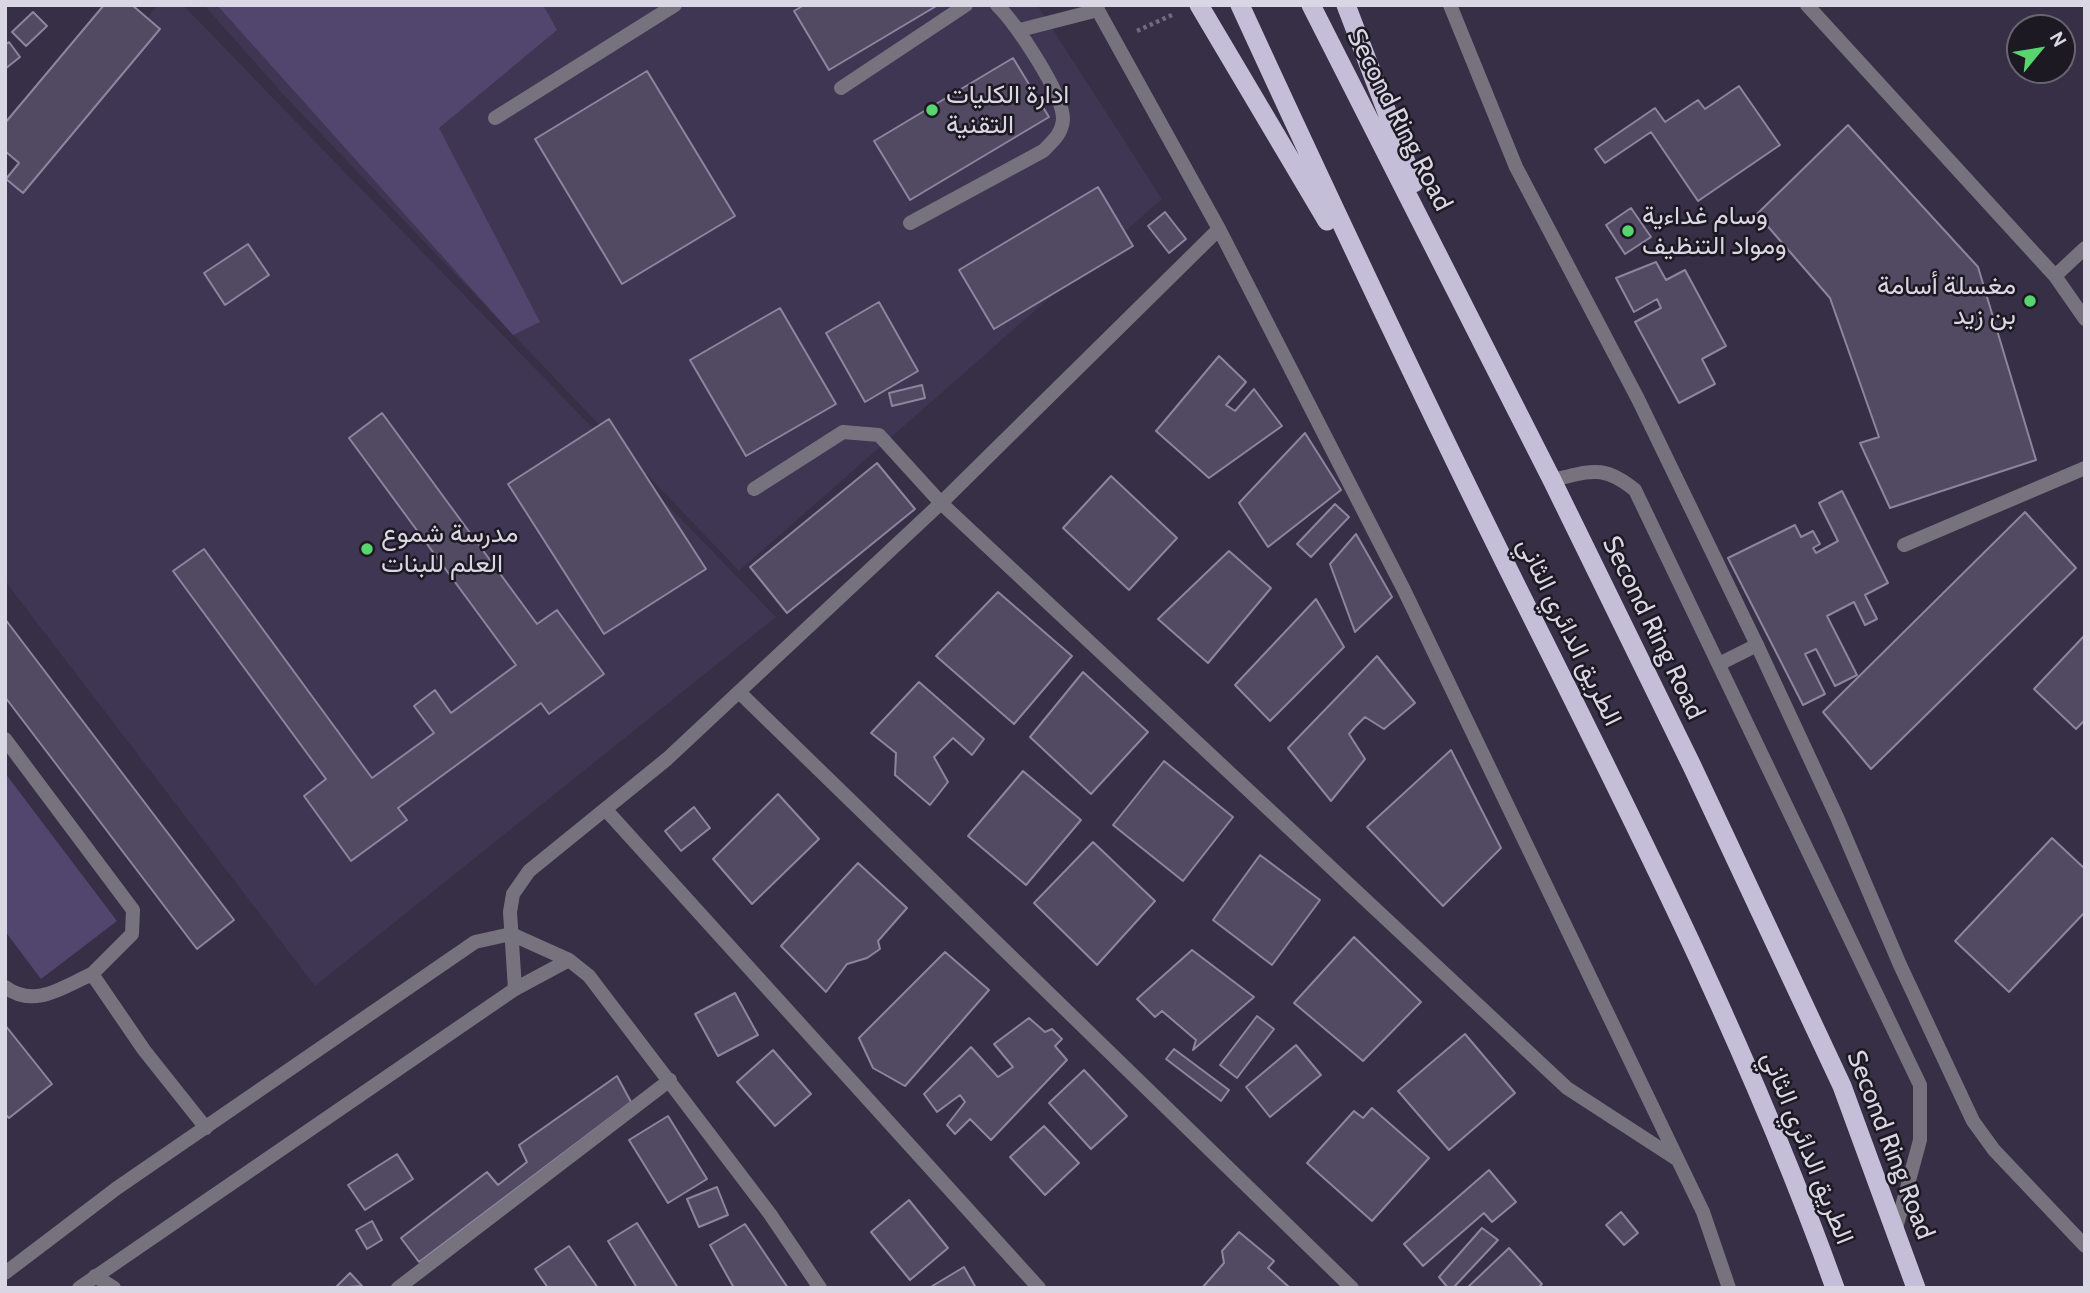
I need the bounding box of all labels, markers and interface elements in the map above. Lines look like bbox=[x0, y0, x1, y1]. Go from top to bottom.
north arrow bbox=[2006, 14, 2076, 84]
street label: Second Ring Road bbox=[1340, 24, 1458, 216]
text: N bbox=[2045, 28, 2071, 51]
place label: ادارة الكليات التقنية bbox=[946, 79, 1069, 140]
marker: ادارة الكليات التقنية bbox=[924, 102, 940, 118]
place label: وسام غداءية ومواد التنظيف bbox=[1642, 200, 1787, 262]
marker: وسام غداءية ومواد التنظيف bbox=[1620, 223, 1636, 239]
place label: مغسلة أسامة بن زيد bbox=[1877, 270, 2016, 332]
marker: مغسلة أسامة بن زيد bbox=[2022, 293, 2038, 309]
place label: مدرسة شموع العلم للبنات bbox=[381, 518, 518, 580]
street label: Second Ring Road bbox=[1595, 531, 1711, 725]
street label: الطريق الدائري الثاني bbox=[1510, 533, 1628, 731]
marker: مدرسة شموع العلم للبنات bbox=[359, 541, 375, 557]
street label: Second Ring Road bbox=[1840, 1046, 1940, 1244]
street label: الطريق الدائري الثاني bbox=[1754, 1047, 1860, 1249]

